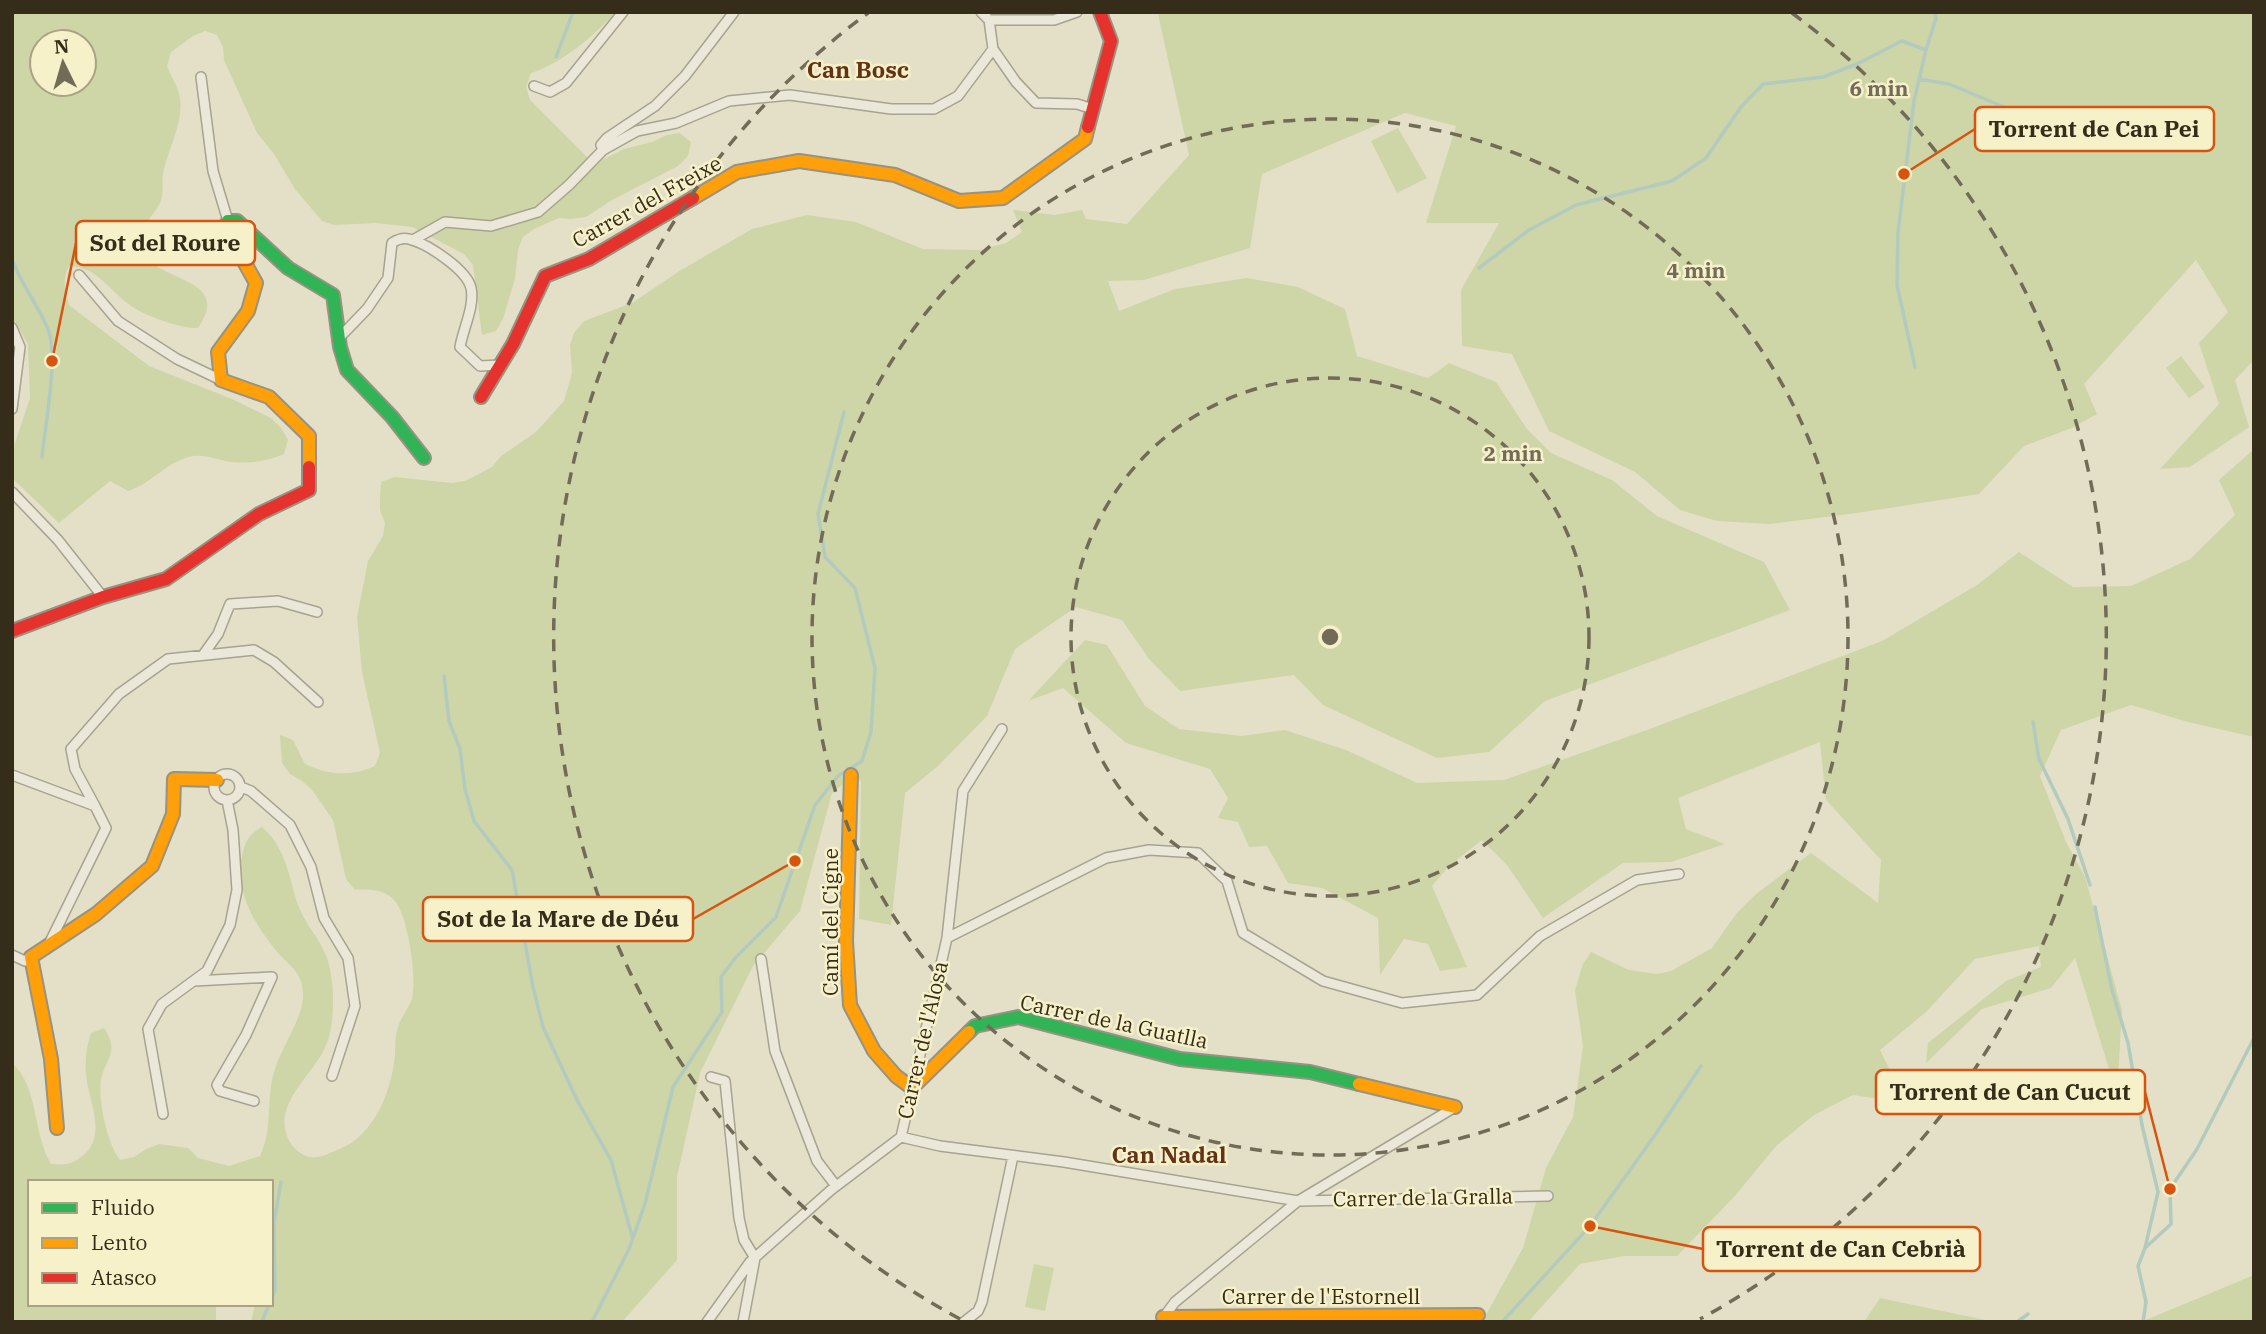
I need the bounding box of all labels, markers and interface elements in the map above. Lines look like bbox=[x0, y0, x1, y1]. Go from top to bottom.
north arrow bbox=[28, 28, 98, 98]
text: N bbox=[53, 33, 70, 59]
district label: Can Bosc bbox=[807, 54, 909, 84]
text: 6 min bbox=[1850, 74, 1908, 102]
callout: Torrent de Can Pei bbox=[1975, 107, 2214, 151]
text: Torrent de Can Pei bbox=[1989, 113, 2200, 143]
street label: Carrer del Freixe bbox=[567, 148, 726, 254]
callout: Sot del Roure bbox=[76, 221, 255, 265]
text: Sot del Roure bbox=[89, 227, 241, 257]
text: 4 min bbox=[1667, 256, 1725, 284]
text: 2 min bbox=[1484, 439, 1542, 467]
centre of rings bbox=[1318, 625, 1342, 649]
street label: Camí del Cigne bbox=[816, 848, 844, 996]
callout: Sot de la Mare de Déu bbox=[423, 897, 693, 941]
text: Sot de la Mare de Déu bbox=[437, 903, 679, 933]
street label: Carrer de l'Alosa bbox=[890, 958, 954, 1122]
street label: Carrer de la Guatlla bbox=[1018, 987, 1211, 1055]
callout: Torrent de Can Cucut bbox=[1876, 1070, 2145, 1114]
text: Torrent de Can Cucut bbox=[1889, 1076, 2131, 1106]
district label: Can Nadal bbox=[1111, 1139, 1227, 1169]
legend bbox=[28, 1180, 273, 1306]
street label: Carrer de la Gralla bbox=[1333, 1181, 1513, 1213]
text: Fluido bbox=[91, 1193, 155, 1221]
callout: Torrent de Can Cebrià bbox=[1703, 1227, 1980, 1271]
text: Lento bbox=[91, 1228, 147, 1256]
text: Torrent de Can Cebrià bbox=[1716, 1233, 1966, 1263]
text: Atasco bbox=[91, 1263, 157, 1291]
street label: Carrer de l'Estornell bbox=[1222, 1282, 1420, 1310]

